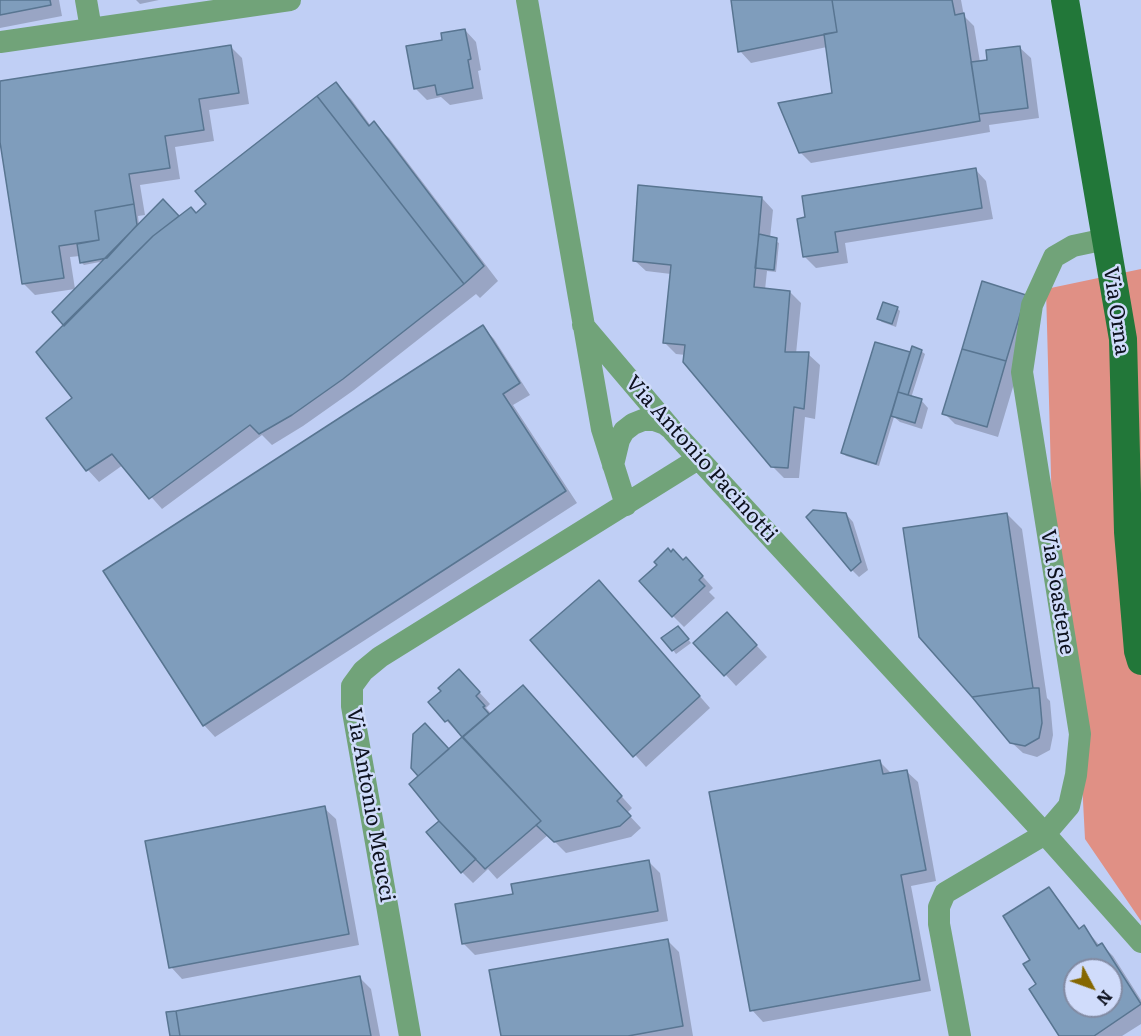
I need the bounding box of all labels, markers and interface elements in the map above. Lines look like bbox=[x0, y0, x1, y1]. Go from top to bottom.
street label: Via Orna bbox=[1097, 265, 1135, 357]
street label: Via Antonio Pacinotti bbox=[620, 371, 782, 547]
street label: Via Soastene bbox=[1035, 527, 1079, 657]
street label: Via Antonio Meucci bbox=[341, 706, 399, 904]
north arrow bbox=[1063, 958, 1123, 1018]
text: N bbox=[1092, 986, 1119, 1011]

